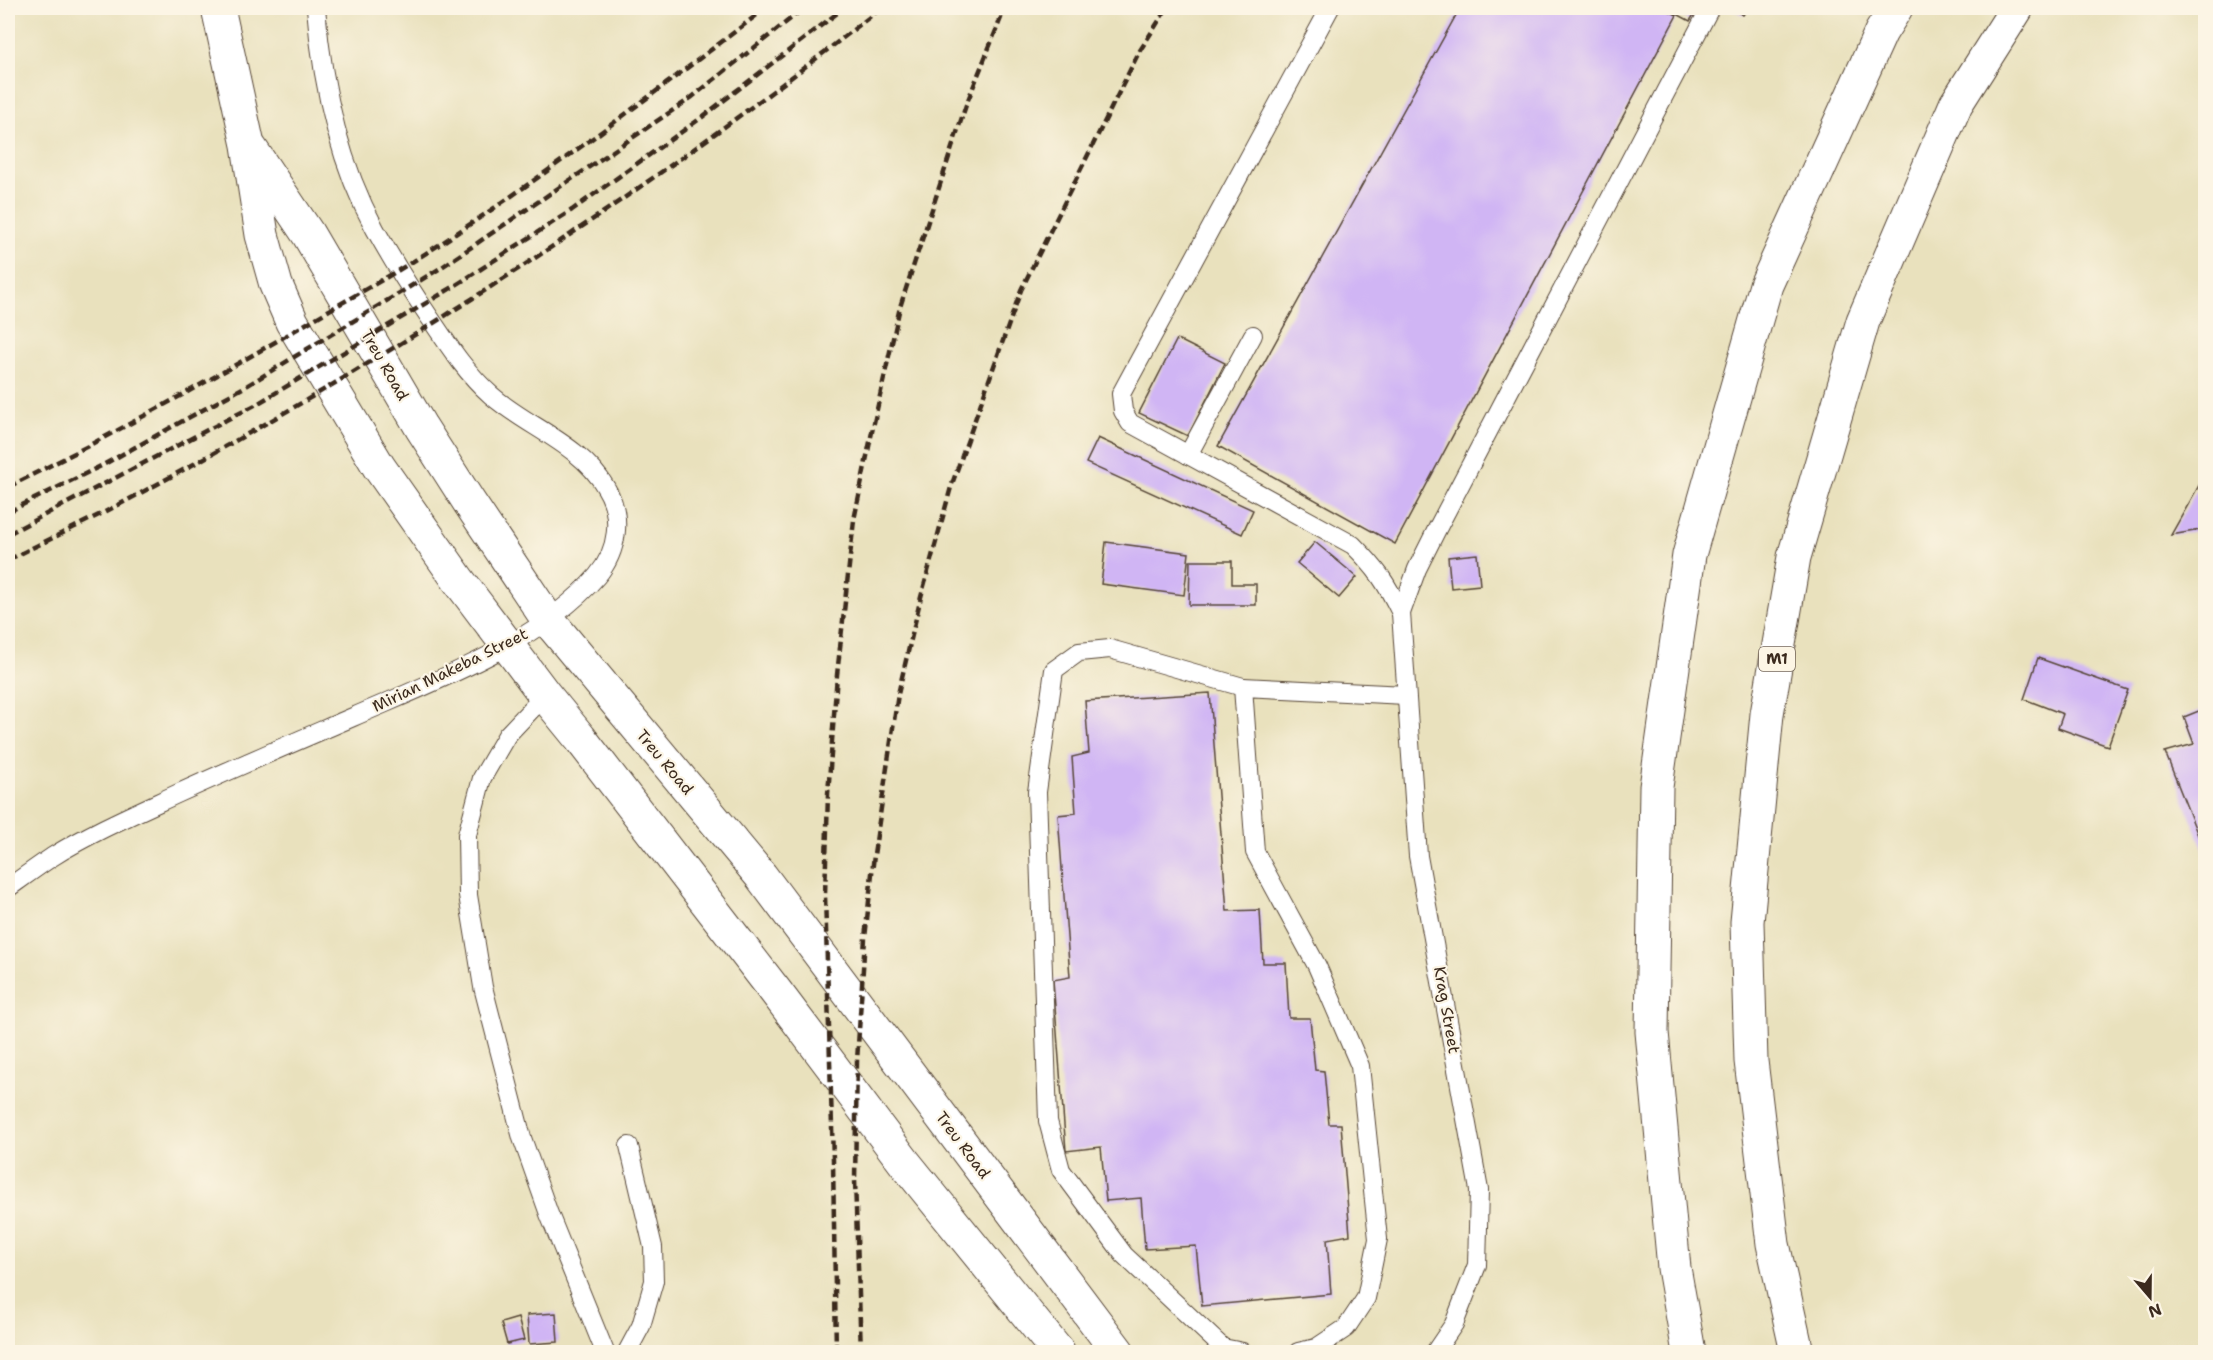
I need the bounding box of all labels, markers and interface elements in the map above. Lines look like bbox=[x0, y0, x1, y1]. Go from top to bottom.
street label: Treu Road bbox=[356, 326, 414, 404]
street label: Mirian Makeba Street bbox=[369, 623, 531, 717]
road number: M1 bbox=[1759, 647, 1795, 671]
street label: Treu Road bbox=[632, 725, 698, 799]
street label: Krag Street bbox=[1429, 965, 1465, 1055]
street label: Treu Road bbox=[931, 1107, 995, 1183]
north arrow bbox=[2120, 1267, 2180, 1327]
text: N bbox=[2145, 1299, 2165, 1323]

